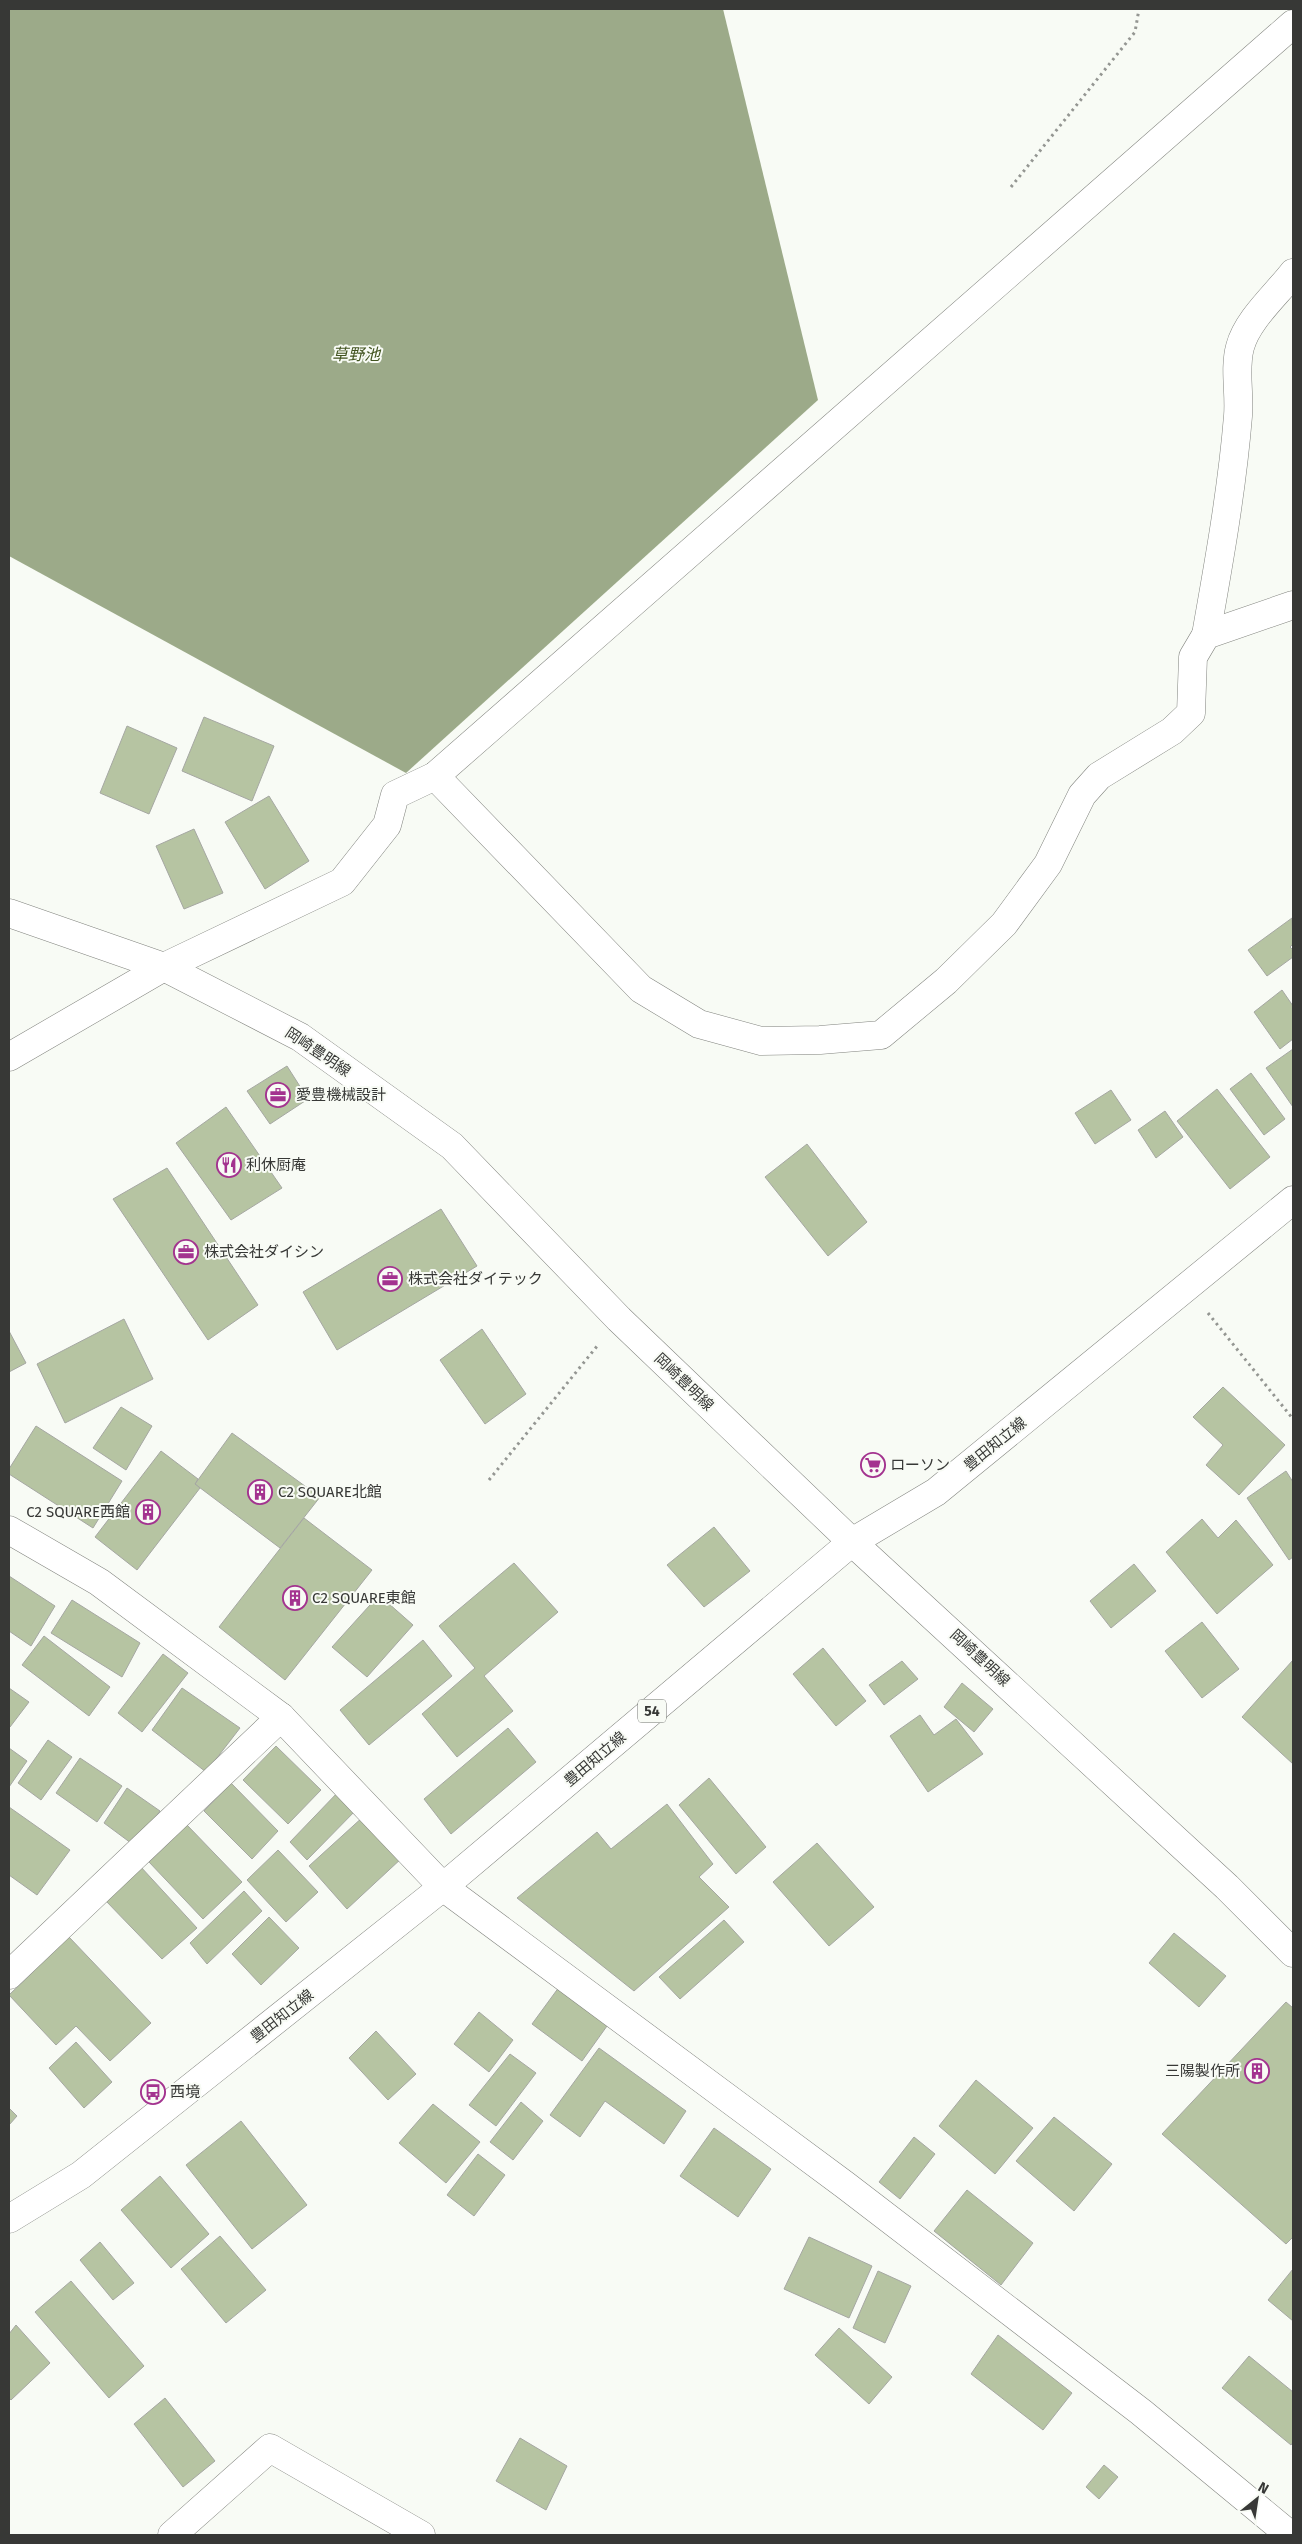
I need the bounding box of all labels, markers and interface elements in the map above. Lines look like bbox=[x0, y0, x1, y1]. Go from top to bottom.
water label: 草野池 bbox=[332, 345, 382, 364]
street label: 岡崎豊明線 bbox=[282, 1024, 354, 1080]
office icon: 愛豊機械設計 bbox=[265, 1082, 291, 1108]
place label: 愛豊機械設計 bbox=[296, 1086, 386, 1104]
restaurant icon: 利休厨庵 bbox=[216, 1152, 242, 1178]
place label: 利休厨庵 bbox=[246, 1156, 306, 1174]
office icon: 株式会社ダイシン bbox=[173, 1239, 199, 1265]
place label: 株式会社ダイシン bbox=[204, 1243, 324, 1261]
office icon: 株式会社ダイテック bbox=[377, 1266, 403, 1292]
place label: 株式会社ダイテック bbox=[408, 1270, 543, 1288]
street label: 岡崎豊明線 bbox=[651, 1349, 717, 1415]
street label: 豊田知立線 bbox=[960, 1413, 1030, 1475]
supermarket icon: ローソン bbox=[860, 1452, 886, 1478]
place label: ローソン bbox=[890, 1456, 950, 1474]
building icon: C2 SQUARE北館 bbox=[247, 1479, 273, 1505]
place label: C2 SQUARE北館 bbox=[278, 1483, 382, 1501]
building icon: C2 SQUARE西館 bbox=[135, 1499, 161, 1525]
place label: C2 SQUARE西館 bbox=[26, 1503, 130, 1521]
building icon: C2 SQUARE東館 bbox=[282, 1585, 308, 1611]
place label: C2 SQUARE東館 bbox=[312, 1589, 416, 1607]
street label: 岡崎豊明線 bbox=[946, 1626, 1014, 1690]
road number: 54 bbox=[638, 1700, 666, 1722]
street label: 豊田知立線 bbox=[560, 1728, 630, 1790]
street label: 豊田知立線 bbox=[247, 1986, 317, 2046]
building icon: 三陽製作所 bbox=[1244, 2058, 1270, 2084]
place label: 三陽製作所 bbox=[1165, 2062, 1240, 2080]
bus stop icon: 西境 bbox=[140, 2079, 166, 2105]
place label: 西境 bbox=[170, 2083, 200, 2101]
north arrow bbox=[1232, 2474, 1282, 2524]
text: N bbox=[1255, 2478, 1272, 2498]

